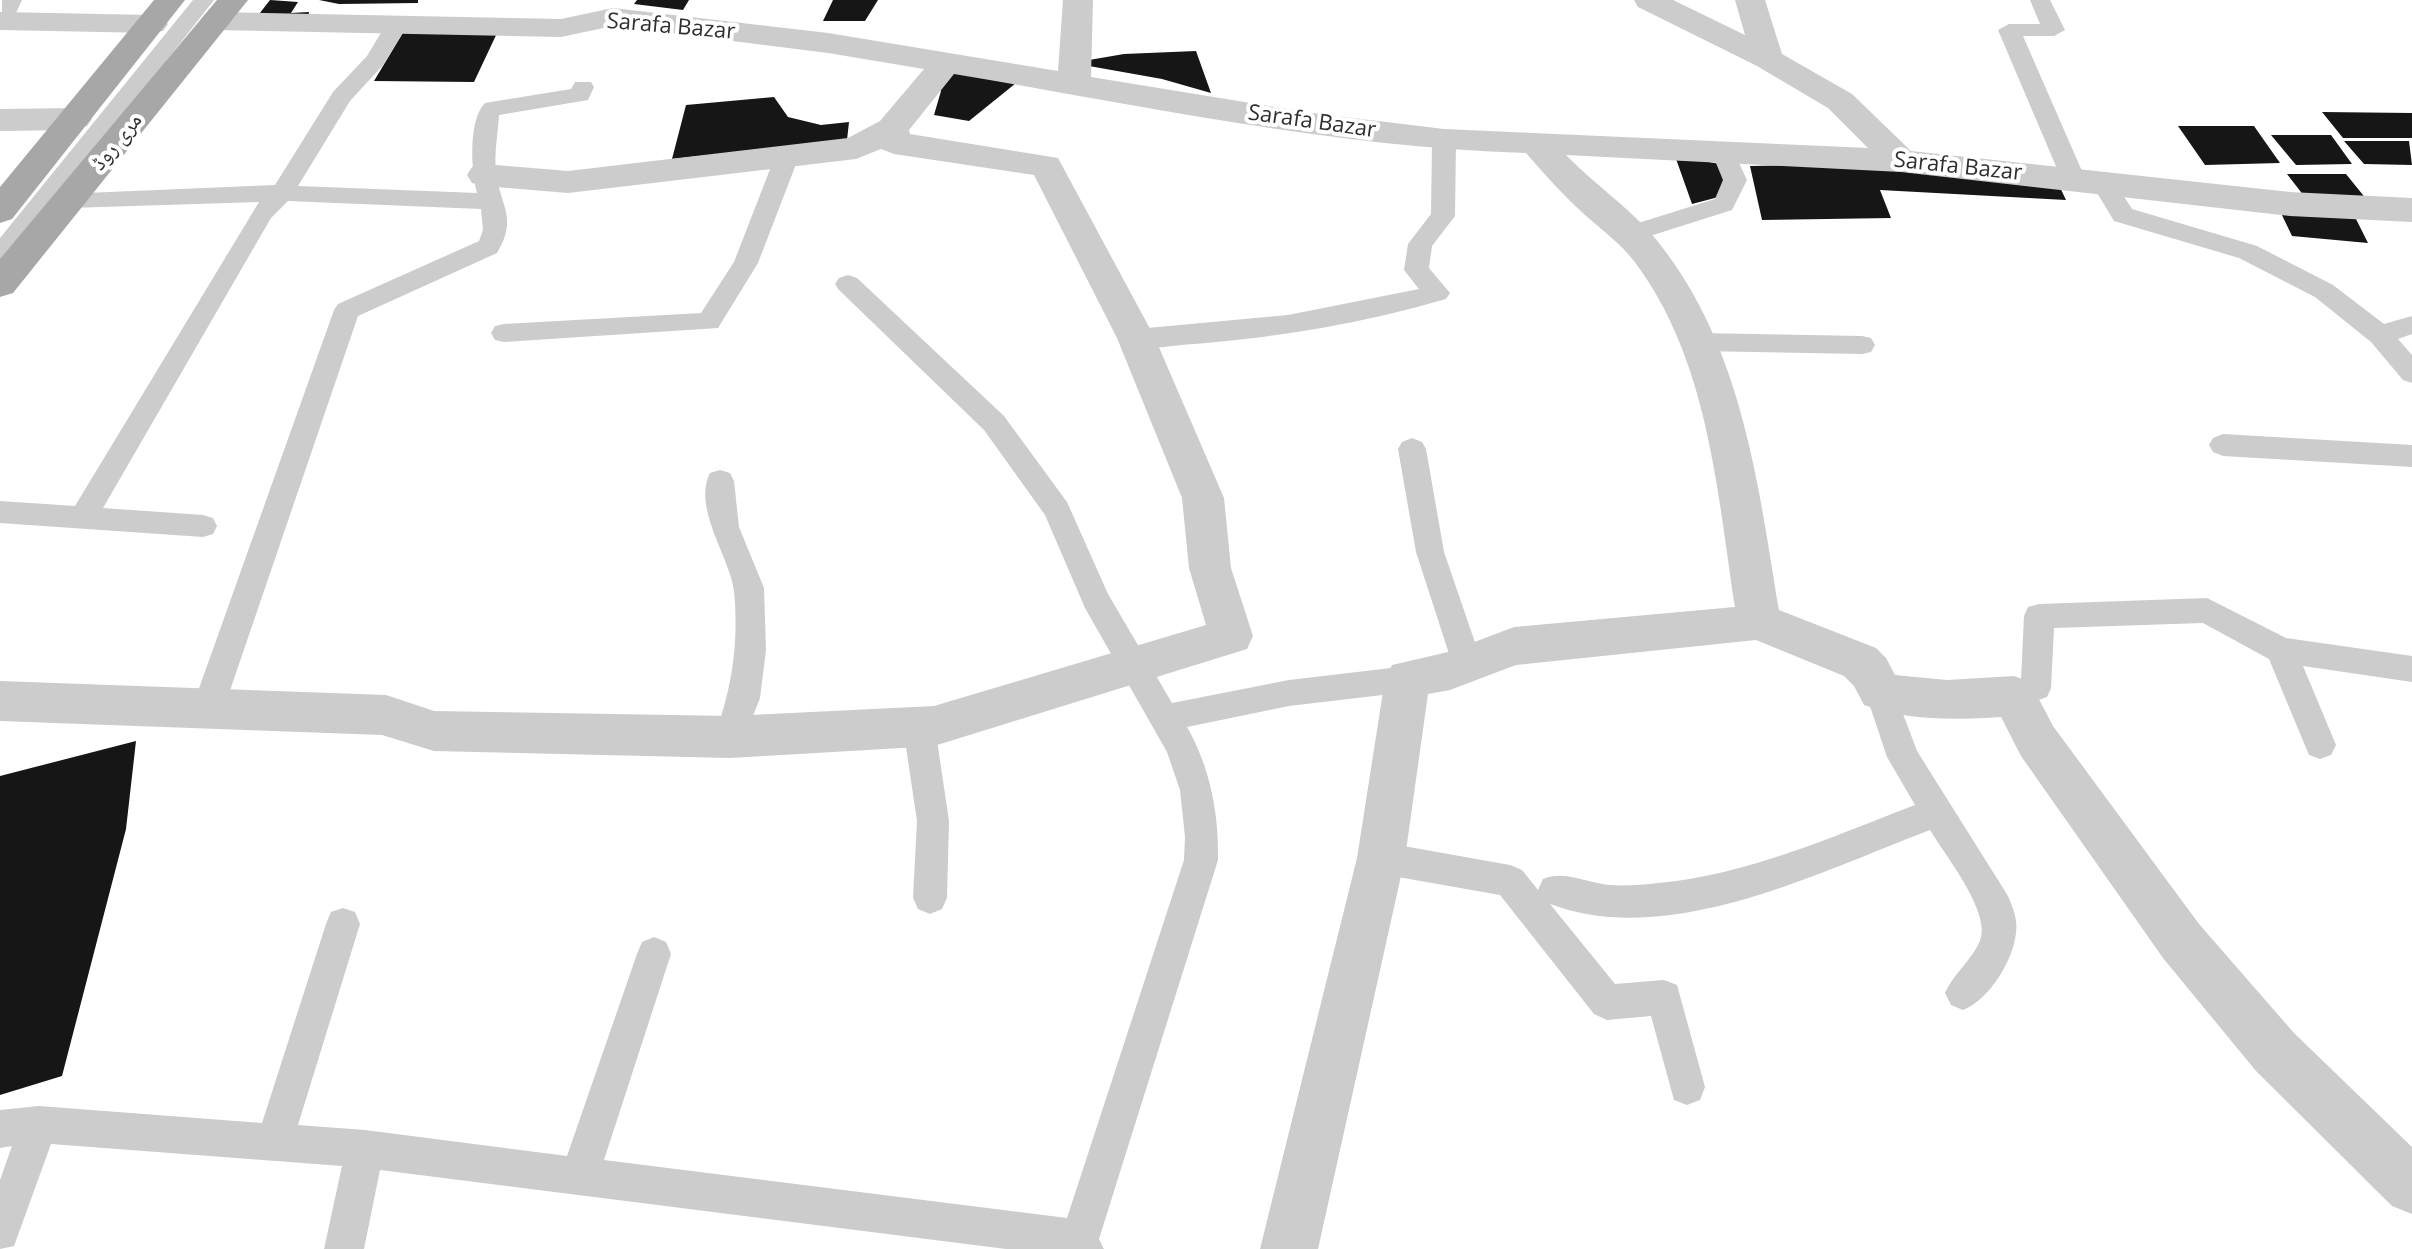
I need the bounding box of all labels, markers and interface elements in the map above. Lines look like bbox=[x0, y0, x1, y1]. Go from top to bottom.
street label: Sarafa Bazar bbox=[606, 8, 736, 46]
street label: Sarafa Bazar bbox=[1246, 100, 1378, 144]
street label: مری روڈ bbox=[86, 108, 148, 176]
street label: Sarafa Bazar bbox=[1893, 147, 2023, 187]

